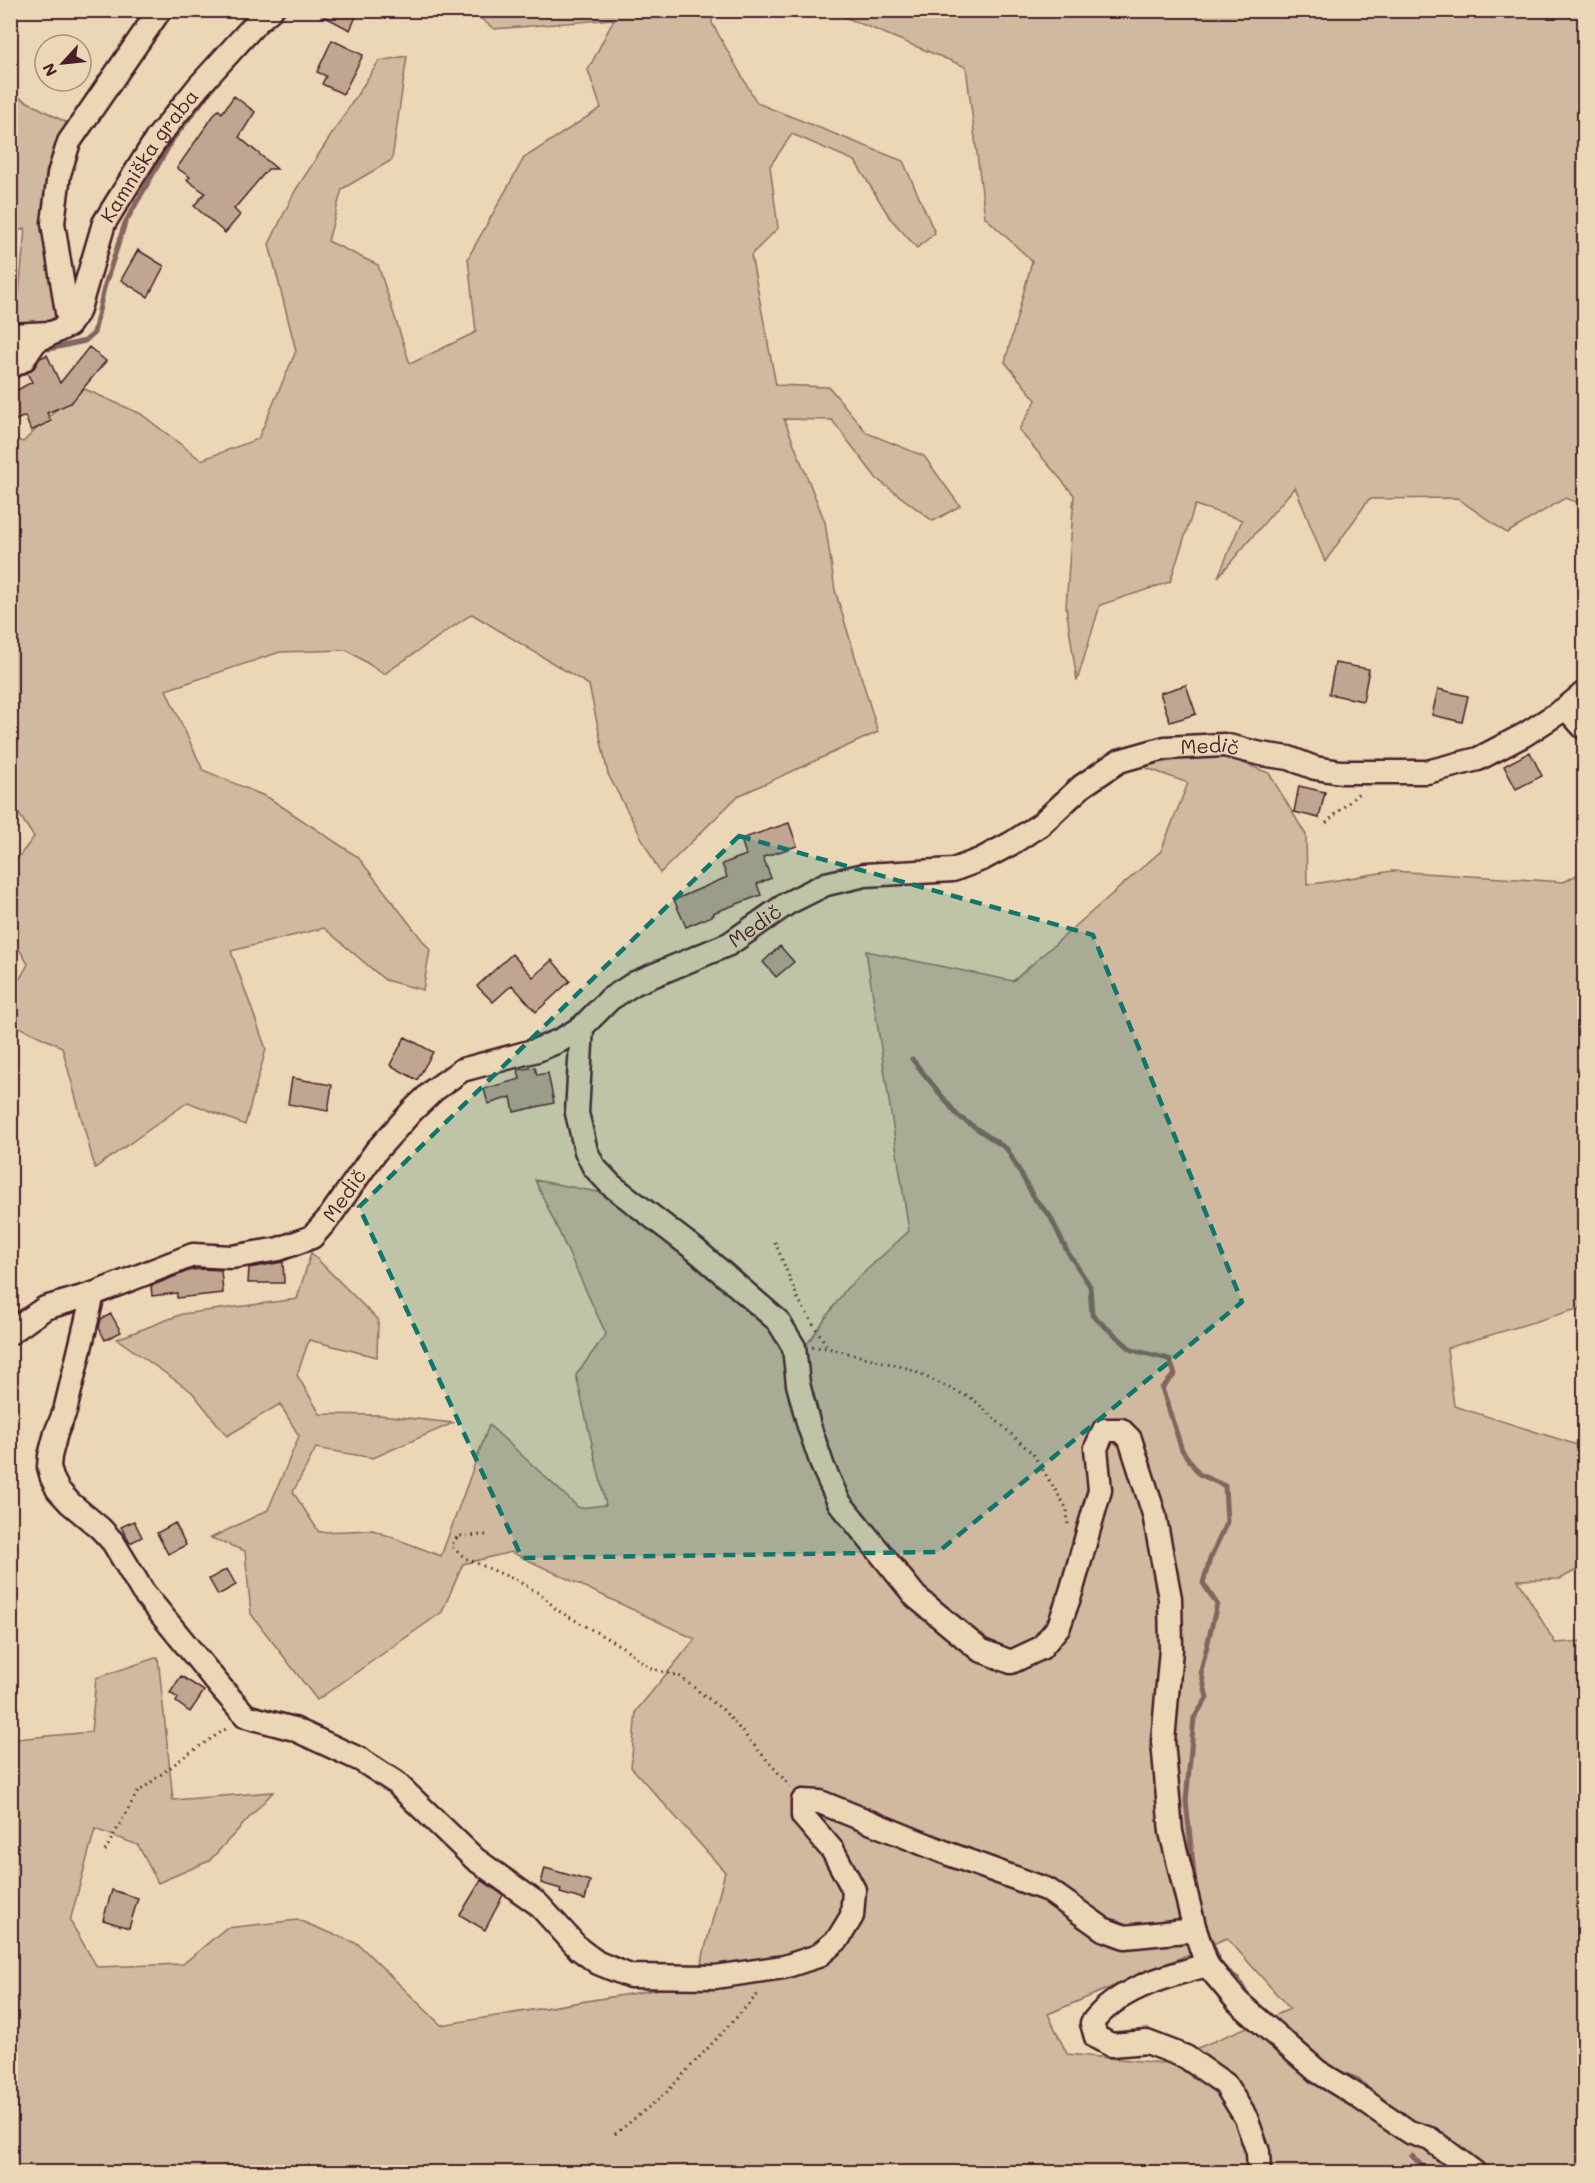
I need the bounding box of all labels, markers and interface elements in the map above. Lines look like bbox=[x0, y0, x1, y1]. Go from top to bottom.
north arrow bbox=[33, 33, 93, 93]
text: N bbox=[37, 60, 61, 80]
street label: Kamniška graba bbox=[94, 83, 203, 227]
street label: Medič bbox=[1180, 731, 1242, 760]
street label: Medič bbox=[723, 898, 786, 953]
street label: Medič bbox=[316, 1163, 371, 1227]

